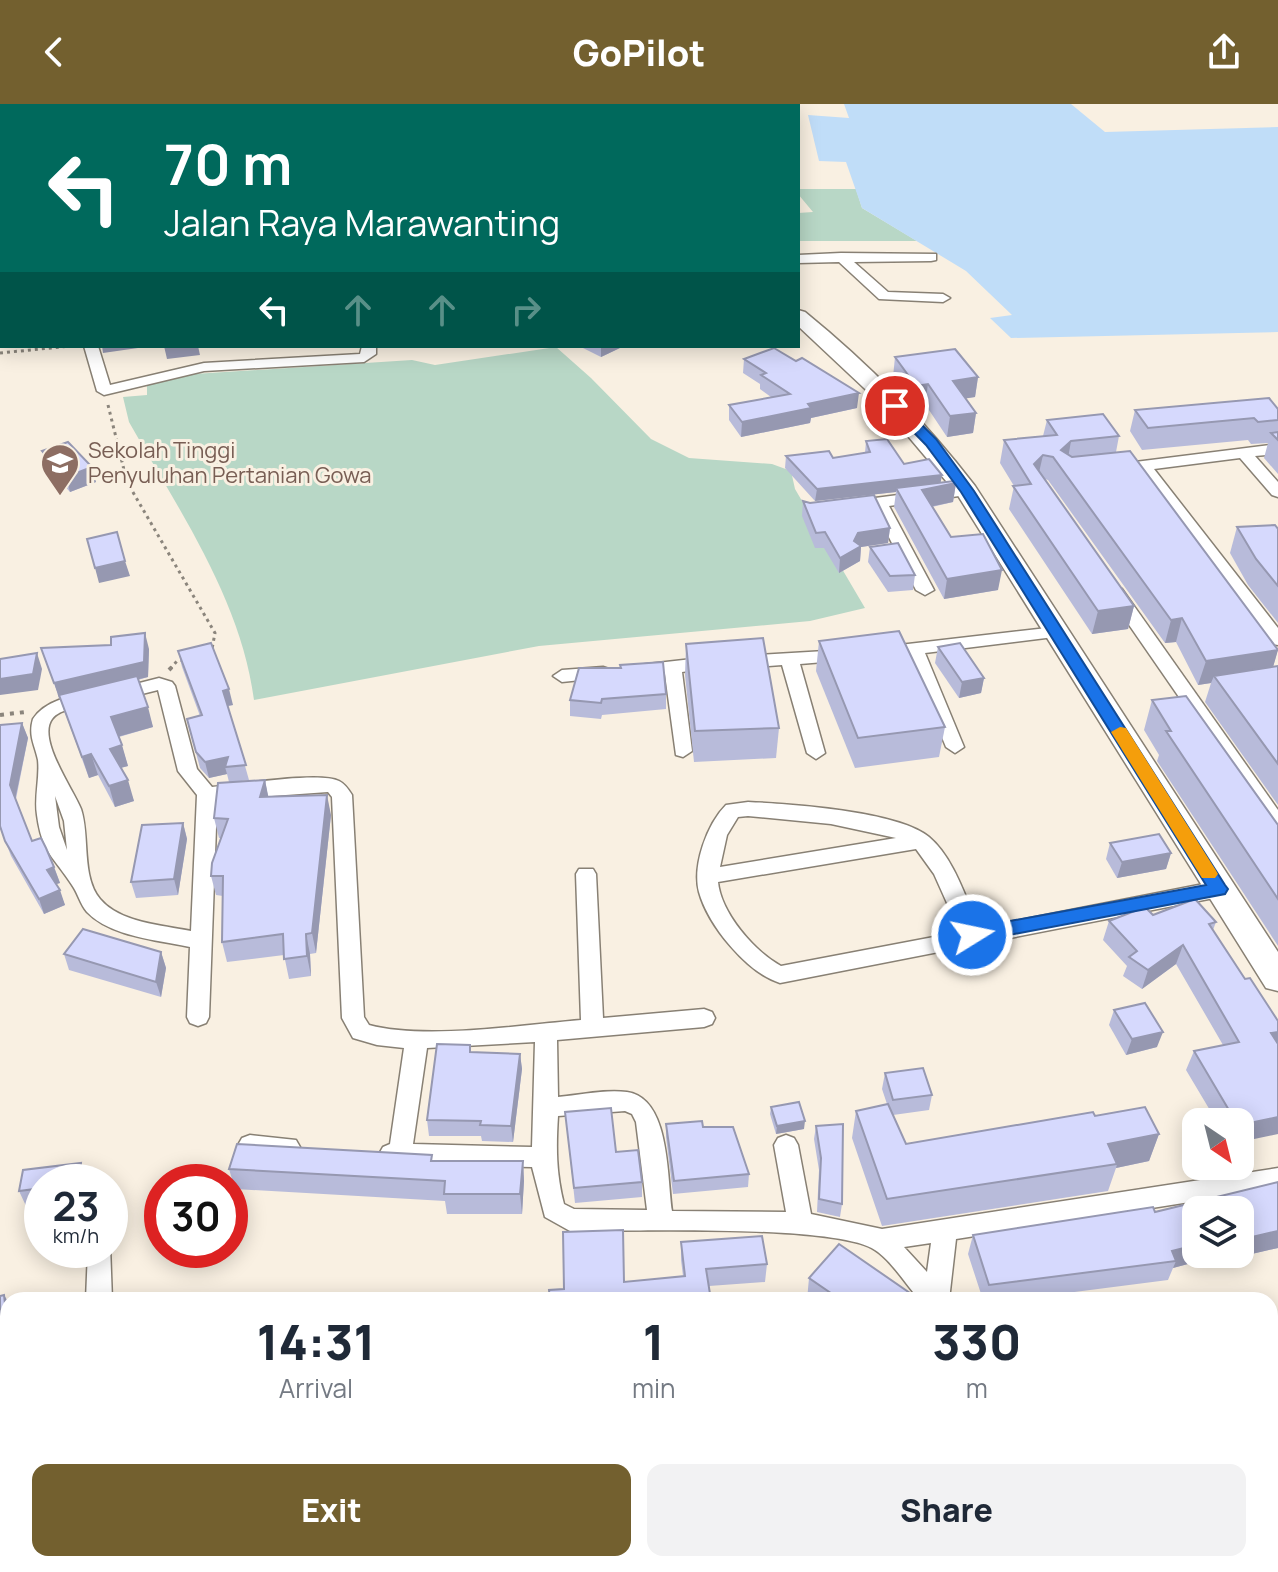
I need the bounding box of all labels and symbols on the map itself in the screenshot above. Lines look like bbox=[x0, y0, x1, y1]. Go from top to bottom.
pin bbox=[861, 372, 929, 440]
place label: Sekolah Tinggi Penyuluhan Pertanian Gowa bbox=[88, 435, 371, 490]
school or university icon: Sekolah Tinggi Penyuluhan Pertanian Gowa bbox=[39, 442, 81, 497]
position arrow bbox=[930, 893, 1014, 977]
north arrow bbox=[1182, 1108, 1254, 1180]
speed limit sign: 30 bbox=[144, 1164, 248, 1268]

